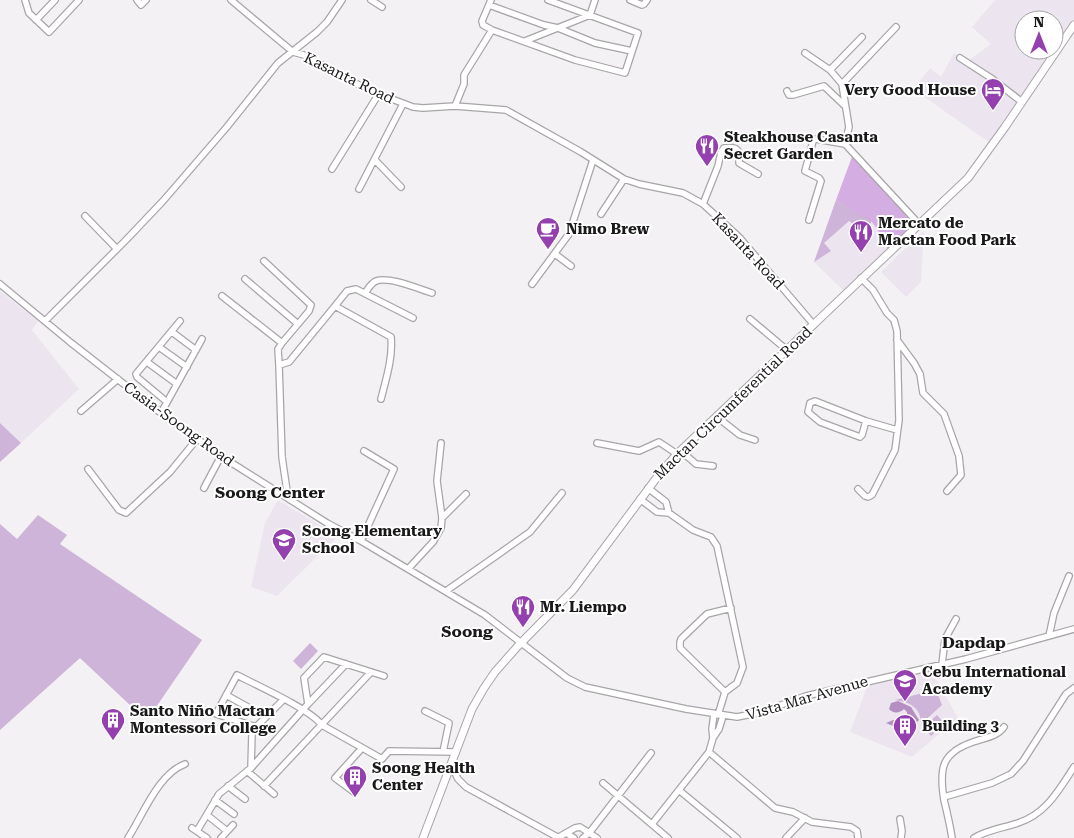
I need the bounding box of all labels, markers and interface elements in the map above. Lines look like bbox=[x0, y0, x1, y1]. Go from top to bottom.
north arrow bbox=[1014, 10, 1064, 60]
text: N bbox=[1034, 14, 1045, 30]
street label: Kasanta Road bbox=[301, 48, 397, 108]
hotel icon: Very Good House bbox=[980, 77, 1006, 111]
place label: Very Good House bbox=[844, 81, 976, 99]
place label: Steakhouse Casanta Secret Garden bbox=[724, 128, 878, 163]
restaurant icon: Steakhouse Casanta Secret Garden bbox=[694, 133, 720, 167]
street label: Kasanta Road bbox=[708, 209, 788, 293]
place label: Mercato de Mactan Food Park bbox=[878, 214, 1017, 249]
cafe icon: Nimo Brew bbox=[535, 216, 561, 250]
restaurant icon: Mercato de Mactan Food Park bbox=[848, 219, 874, 253]
place label: Nimo Brew bbox=[566, 220, 650, 238]
street label: Mactan Circumferential Road bbox=[650, 322, 816, 483]
street label: Casia-Soong Road bbox=[120, 378, 238, 470]
district label: Soong Center bbox=[215, 483, 325, 502]
place label: Soong Elementary School bbox=[302, 522, 442, 557]
school or university icon: Soong Elementary School bbox=[271, 527, 297, 561]
restaurant icon: Mr. Liempo bbox=[510, 594, 536, 628]
place label: Mr. Liempo bbox=[540, 598, 627, 616]
district label: Soong bbox=[441, 622, 493, 641]
district label: Dapdap bbox=[942, 633, 1006, 652]
place label: Cebu International Academy bbox=[922, 663, 1066, 698]
school or university icon: Cebu International Academy bbox=[892, 668, 918, 702]
street label: Vista Mar Avenue bbox=[744, 672, 870, 724]
place label: Santo Niño Mactan Montessori College bbox=[130, 702, 276, 737]
building icon: Santo Niño Mactan Montessori College bbox=[100, 707, 126, 741]
building icon: Building 3 bbox=[892, 713, 918, 747]
place label: Building 3 bbox=[922, 717, 1000, 735]
place label: Soong Health Center bbox=[372, 759, 475, 794]
building icon: Soong Health Center bbox=[342, 764, 368, 798]

